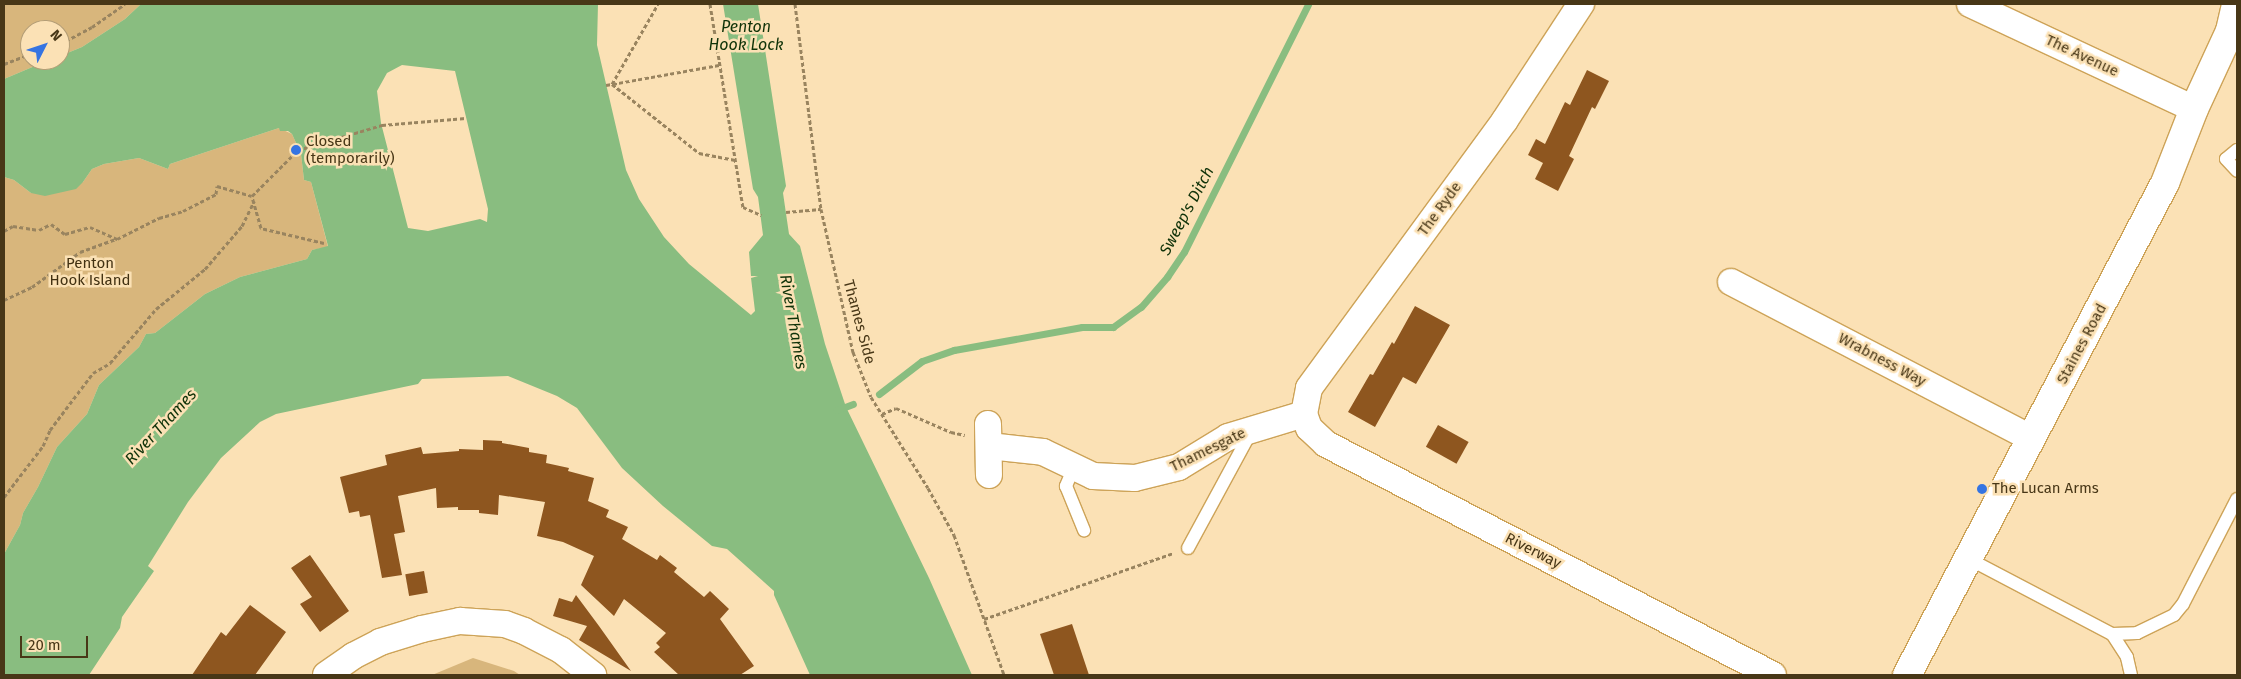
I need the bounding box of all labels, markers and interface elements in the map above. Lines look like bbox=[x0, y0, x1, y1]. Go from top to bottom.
water label: Penton Hook Lock bbox=[708, 17, 784, 55]
north arrow bbox=[20, 20, 70, 70]
text: N bbox=[46, 26, 65, 45]
street label: The Avenue bbox=[2043, 31, 2121, 81]
place label: Closed (temporarily) bbox=[306, 132, 395, 167]
marker: Closed (temporarily) bbox=[290, 144, 302, 156]
water label: Sweep's Ditch bbox=[1156, 164, 1218, 258]
street label: The Ryde bbox=[1414, 179, 1466, 239]
park label: Penton Hook Island bbox=[49, 254, 131, 289]
water label: River Thames bbox=[775, 273, 811, 371]
street label: Thames Side bbox=[839, 278, 879, 366]
street label: Staines Road bbox=[2053, 301, 2111, 387]
street label: Wrabness Way bbox=[1835, 329, 1929, 391]
water label: River Thames bbox=[121, 385, 201, 469]
street label: Thamesgate bbox=[1167, 424, 1249, 476]
place label: The Lucan Arms bbox=[1992, 480, 2099, 498]
marker: The Lucan Arms bbox=[1976, 483, 1988, 495]
street label: Riverway bbox=[1502, 529, 1564, 573]
scale bar bbox=[22, 626, 90, 658]
text: 20 m bbox=[28, 636, 61, 654]

